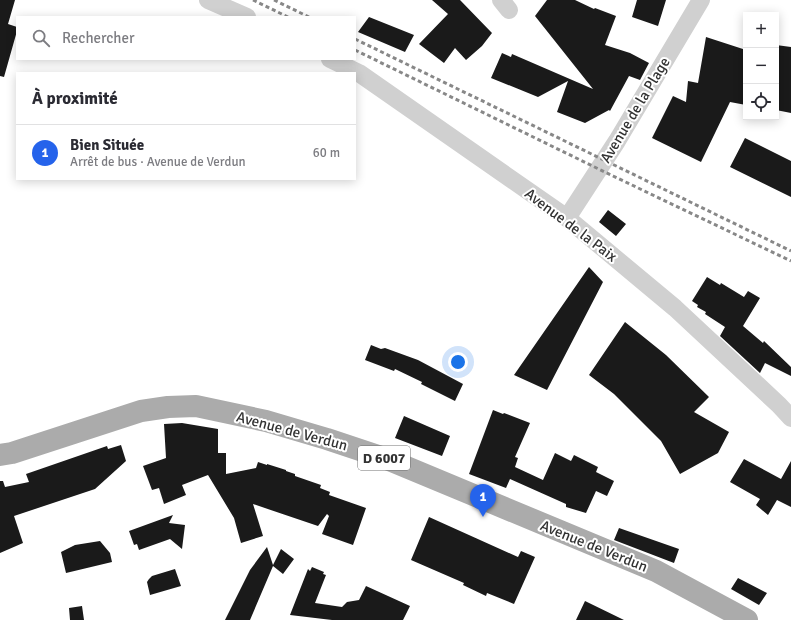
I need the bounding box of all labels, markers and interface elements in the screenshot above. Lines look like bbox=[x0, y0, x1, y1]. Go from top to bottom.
map controls bbox=[743, 12, 779, 120]
button: + bbox=[743, 12, 779, 48]
search box bbox=[16, 16, 356, 60]
icon: search bbox=[30, 27, 52, 49]
text: Rechercher bbox=[62, 29, 135, 47]
button: − bbox=[743, 48, 779, 84]
street label: Avenue de la Plage bbox=[596, 54, 674, 166]
button: locate bbox=[743, 84, 779, 120]
text: À proximité bbox=[32, 88, 118, 109]
text: Bien Située bbox=[70, 136, 144, 154]
text: 1 bbox=[41, 145, 49, 161]
text: 60 m bbox=[313, 145, 340, 161]
text: Arrêt de bus · Avenue de Verdun bbox=[70, 154, 246, 170]
street label: Avenue de la Paix bbox=[521, 184, 621, 266]
your location bbox=[448, 352, 468, 372]
street label: Avenue de Verdun bbox=[235, 408, 349, 454]
road number: D 6007 bbox=[358, 446, 410, 470]
pin: 1 bbox=[470, 484, 496, 517]
street label: Avenue de Verdun bbox=[538, 516, 650, 576]

